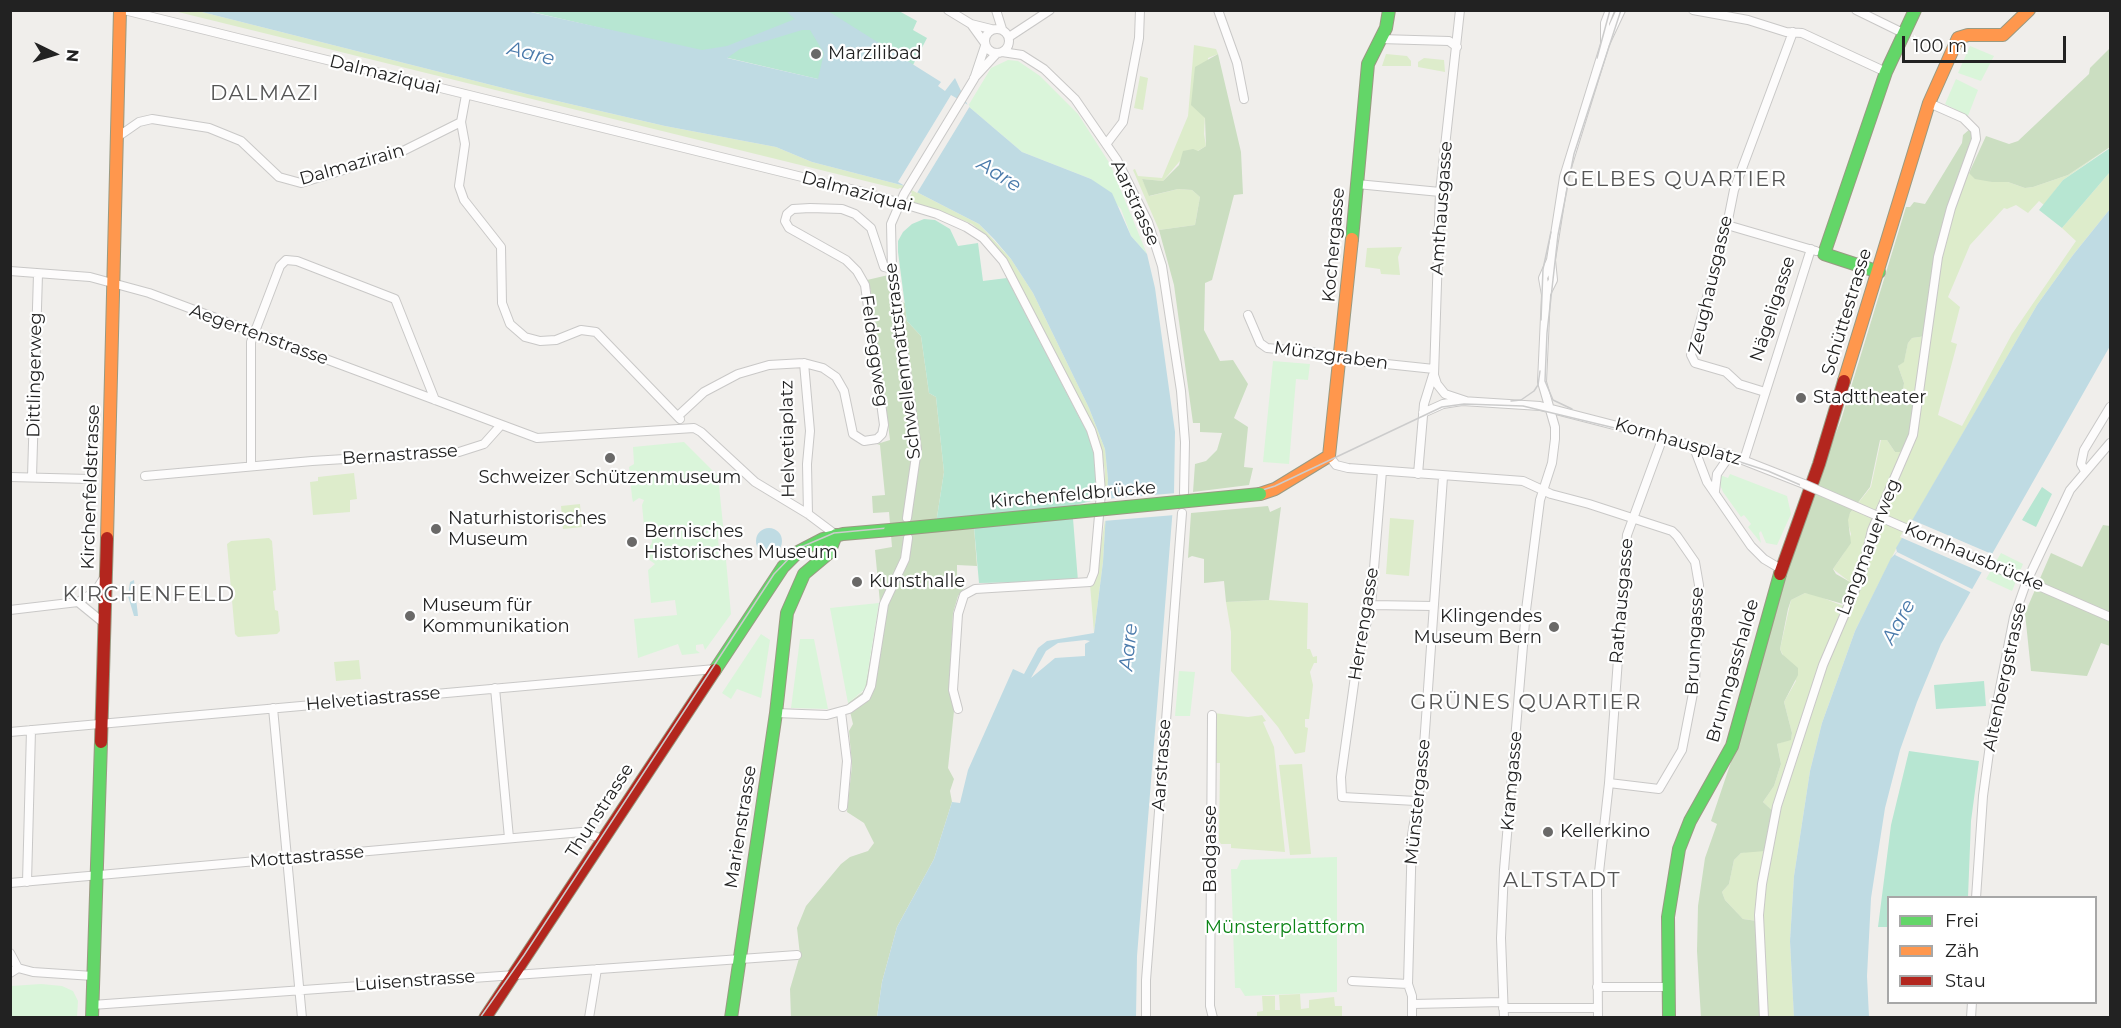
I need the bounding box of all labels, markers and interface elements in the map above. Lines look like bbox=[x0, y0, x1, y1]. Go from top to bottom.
north arrow bbox=[24, 24, 84, 84]
scale bar bbox=[1905, 24, 2068, 62]
text: 100 m bbox=[1913, 35, 1967, 57]
water label: Aare bbox=[505, 37, 557, 71]
place label: Marzilibad bbox=[828, 43, 922, 65]
marker: Marzilibad bbox=[809, 47, 823, 61]
text: N bbox=[62, 48, 82, 63]
street label: Dalmaziquai bbox=[327, 51, 443, 99]
district label: DALMAZI bbox=[210, 81, 320, 107]
street label: Dalmazirain bbox=[297, 140, 407, 190]
street label: Amthausgasse bbox=[1427, 140, 1457, 276]
water label: Aare bbox=[972, 152, 1026, 198]
street label: Aarstrasse bbox=[1106, 157, 1164, 249]
street label: Dalmaziquai bbox=[799, 167, 915, 217]
district label: GELBES QUARTIER bbox=[1562, 167, 1788, 193]
street label: Kochergasse bbox=[1318, 187, 1350, 303]
street label: Zeughausgasse bbox=[1685, 213, 1737, 357]
street label: Schüttestrasse bbox=[1817, 246, 1877, 378]
street label: Nägeligasse bbox=[1746, 254, 1800, 364]
street label: Schwellenmattstrasse bbox=[880, 261, 926, 461]
street label: Feldeggweg bbox=[855, 293, 893, 409]
street label: Aegertenstrasse bbox=[187, 300, 331, 370]
street label: Dittlingerweg bbox=[23, 312, 47, 438]
street label: Münzgraben bbox=[1272, 337, 1390, 375]
street label: Helvetiaplatz bbox=[776, 380, 800, 498]
place label: Stadttheater bbox=[1813, 387, 1927, 409]
marker: Stadttheater bbox=[1794, 391, 1808, 405]
street label: Kirchenfeldstrasse bbox=[77, 404, 105, 570]
street label: Kornhausplatz bbox=[1612, 414, 1744, 470]
street label: Bernastrasse bbox=[341, 440, 459, 470]
marker: Schweizer Schützenmuseum bbox=[603, 451, 617, 465]
place label: Schweizer Schützenmuseum bbox=[479, 467, 741, 489]
street label: Langmauerweg bbox=[1833, 476, 1905, 618]
street label: Kirchenfeldbrücke bbox=[989, 477, 1157, 513]
place label: Naturhistorisches Museum bbox=[448, 508, 606, 550]
street label: Kornhausbrücke bbox=[1901, 518, 2047, 596]
place label: Bernisches Historisches Museum bbox=[644, 521, 838, 564]
marker: Naturhistorisches Museum bbox=[429, 522, 443, 536]
marker: Bernisches Historisches Museum bbox=[625, 535, 639, 549]
street label: Rathausgasse bbox=[1606, 537, 1638, 665]
street label: Herrengasse bbox=[1344, 566, 1384, 682]
place label: Kunsthalle bbox=[869, 571, 965, 593]
marker: Kunsthalle bbox=[850, 575, 864, 589]
district label: KIRCHENFELD bbox=[62, 582, 236, 608]
street label: Brunngasse bbox=[1681, 586, 1709, 696]
place label: Museum für Kommunikation bbox=[422, 595, 570, 638]
water label: Aare bbox=[1877, 595, 1921, 649]
street label: Brunngasshalde bbox=[1702, 597, 1764, 745]
street label: Altenbergstrasse bbox=[1979, 601, 2031, 753]
place label: Klingendes Museum Bern bbox=[1413, 606, 1542, 648]
marker: Museum für Kommunikation bbox=[403, 609, 417, 623]
marker: Klingendes Museum Bern bbox=[1547, 620, 1561, 634]
water label: Aare bbox=[1115, 622, 1143, 672]
street label: Helvetiastrasse bbox=[305, 682, 441, 716]
district label: GRÜNES QUARTIER bbox=[1410, 690, 1642, 716]
street label: Aarstrasse bbox=[1148, 718, 1176, 812]
street label: Kramgasse bbox=[1497, 730, 1527, 832]
street label: Münstergasse bbox=[1401, 738, 1435, 866]
street label: Thunstrasse bbox=[561, 760, 639, 862]
street label: Marienstrasse bbox=[721, 764, 761, 890]
street label: Badgasse bbox=[1200, 805, 1222, 893]
place label: Kellerkino bbox=[1560, 821, 1650, 843]
marker: Kellerkino bbox=[1541, 825, 1555, 839]
street label: Mottastrasse bbox=[249, 841, 365, 873]
district label: ALTSTADT bbox=[1503, 868, 1621, 894]
legend bbox=[1887, 896, 2097, 1004]
text: Frei bbox=[1945, 910, 1979, 932]
park label: Münsterplattform bbox=[1205, 917, 1365, 939]
text: Zäh bbox=[1945, 940, 1980, 962]
street label: Luisenstrasse bbox=[354, 966, 476, 996]
text: Stau bbox=[1945, 970, 1986, 992]

